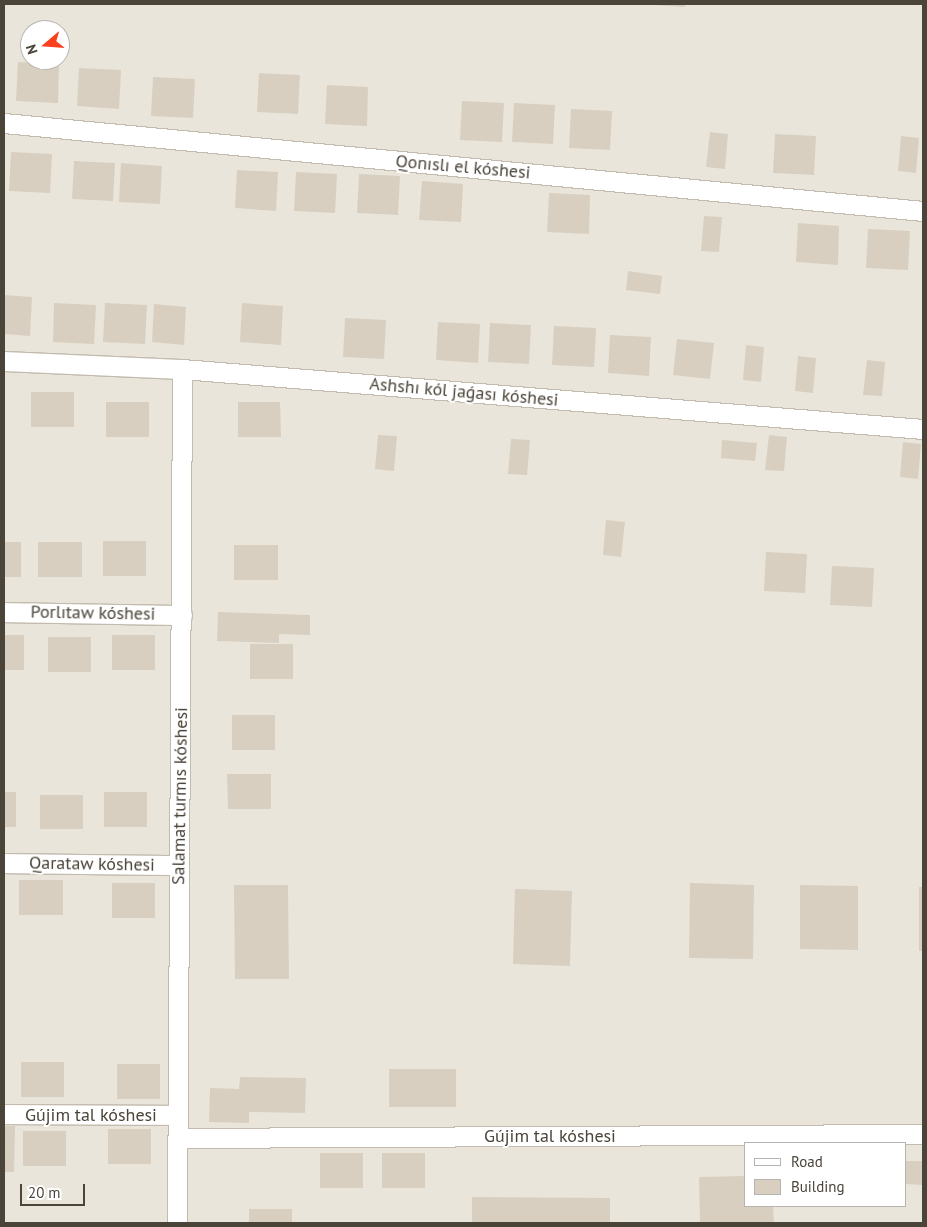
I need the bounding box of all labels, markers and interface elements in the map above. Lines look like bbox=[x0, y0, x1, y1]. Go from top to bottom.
north arrow bbox=[20, 20, 70, 70]
text: N bbox=[22, 42, 42, 56]
street label: Qonıslı el kóshesi bbox=[395, 150, 531, 184]
street label: Ashshı kól jaǵası kóshesi bbox=[369, 373, 559, 411]
street label: Porlıtaw kóshesi bbox=[30, 601, 156, 625]
street label: Salamat turmıs kóshesi bbox=[168, 707, 192, 885]
street label: Qarataw kóshesi bbox=[29, 852, 155, 876]
street label: Gújim tal kóshesi bbox=[25, 1104, 157, 1126]
street label: Gújim tal kóshesi bbox=[484, 1125, 616, 1147]
legend bbox=[744, 1142, 907, 1207]
text: Road bbox=[791, 1152, 823, 1171]
scale bar bbox=[22, 1174, 88, 1206]
text: Building bbox=[791, 1177, 845, 1196]
text: 20 m bbox=[28, 1183, 61, 1202]

